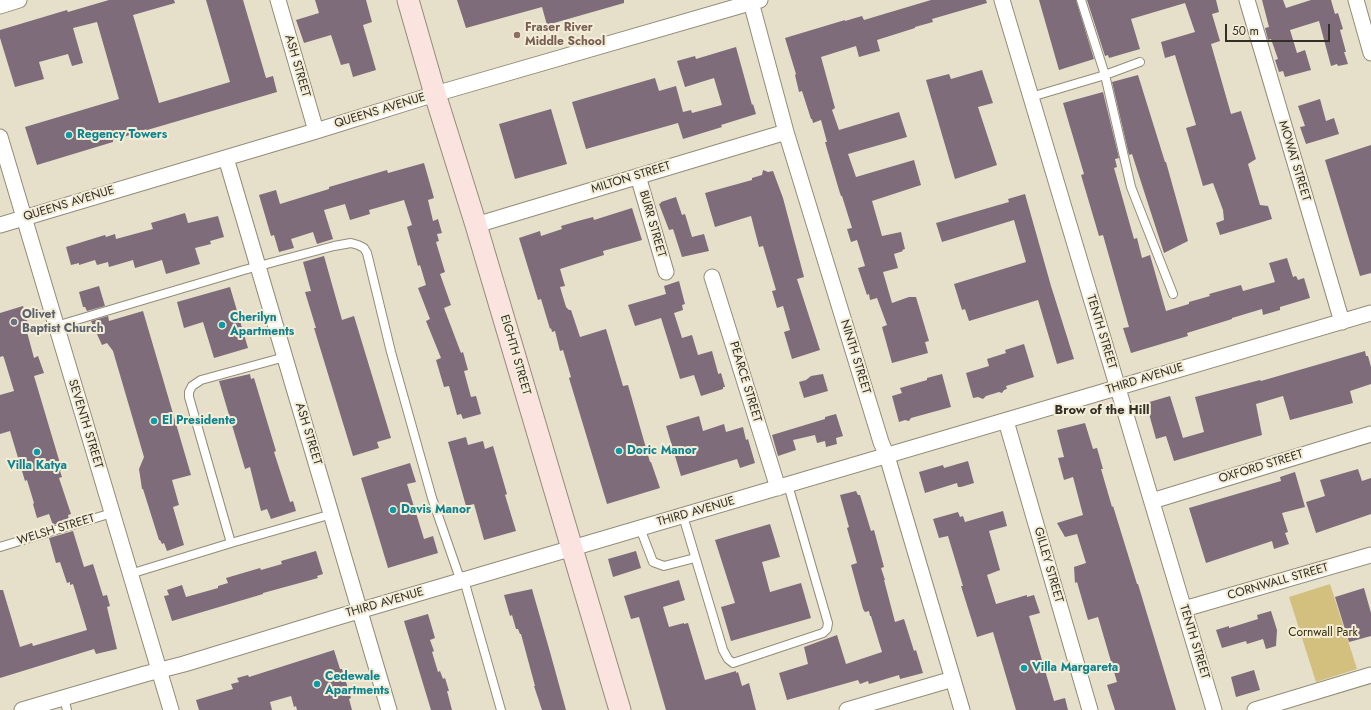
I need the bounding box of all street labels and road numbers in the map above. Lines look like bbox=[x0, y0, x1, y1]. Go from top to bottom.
street label: ASH STREET bbox=[281, 33, 313, 99]
street label: QUEENS AVENUE bbox=[333, 90, 427, 132]
street label: MOWAT STREET bbox=[1275, 119, 1313, 203]
street label: MILTON STREET bbox=[590, 159, 672, 197]
street label: QUEENS AVENUE bbox=[22, 183, 116, 225]
street label: BURR STREET bbox=[636, 189, 668, 259]
street label: TENTH STREET bbox=[1083, 293, 1119, 371]
street label: EIGHTH STREET bbox=[497, 313, 533, 397]
street label: NINTH STREET bbox=[837, 318, 873, 396]
street label: PEARCE STREET bbox=[726, 340, 764, 424]
street label: THIRD AVENUE bbox=[1105, 360, 1185, 398]
street label: SEVENTH STREET bbox=[65, 378, 105, 470]
street label: ASH STREET bbox=[292, 401, 324, 467]
street label: OXFORD STREET bbox=[1217, 447, 1305, 487]
street label: THIRD AVENUE bbox=[655, 494, 737, 530]
street label: WELSH STREET bbox=[16, 511, 96, 549]
street label: GILLEY STREET bbox=[1030, 526, 1066, 604]
street label: CORNWALL STREET bbox=[1226, 561, 1330, 603]
street label: THIRD AVENUE bbox=[344, 585, 426, 621]
street label: TENTH STREET bbox=[1176, 603, 1212, 681]

